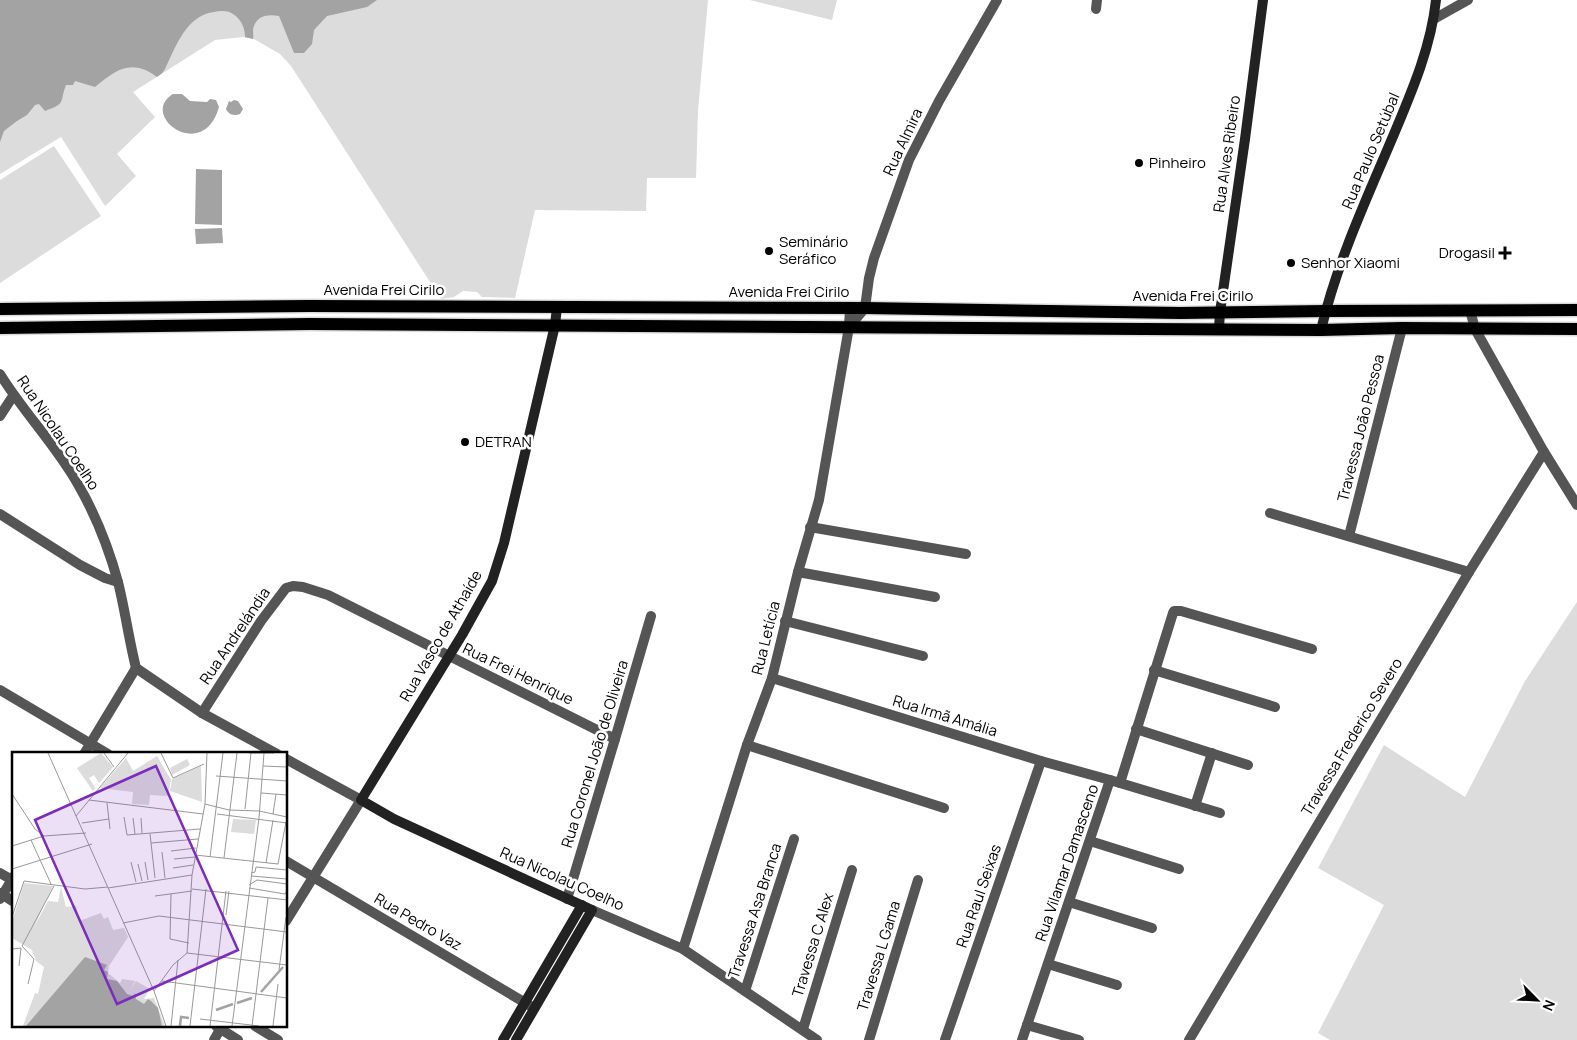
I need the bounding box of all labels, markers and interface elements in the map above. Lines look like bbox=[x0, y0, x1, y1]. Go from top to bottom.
street label: Rua Paulo Setúbal bbox=[1337, 89, 1405, 212]
street label: Rua Alves Ribeiro bbox=[1208, 94, 1245, 214]
street label: Rua Almira bbox=[878, 105, 927, 179]
place label: Pinheiro bbox=[1149, 152, 1206, 173]
marker: Pinheiro bbox=[1133, 157, 1145, 169]
place label: Seminário Seráfico bbox=[779, 231, 848, 269]
place label: Drogasil bbox=[1439, 242, 1495, 263]
marker: Seminário Seráfico bbox=[763, 245, 775, 257]
marker: Drogasil bbox=[1499, 247, 1511, 259]
place label: Senhor Xiaomi bbox=[1301, 252, 1400, 273]
marker: Senhor Xiaomi bbox=[1285, 257, 1297, 269]
street label: Avenida Frei Cirilo bbox=[324, 279, 445, 300]
street label: Avenida Frei Cirilo bbox=[729, 281, 850, 302]
street label: Avenida Frei Cirilo bbox=[1133, 285, 1254, 306]
street label: Travessa João Pessoa bbox=[1332, 352, 1389, 504]
street label: Rua Nicolau Coelho bbox=[12, 371, 105, 494]
place label: DETRAN bbox=[475, 431, 532, 452]
marker: DETRAN bbox=[459, 436, 471, 448]
street label: Rua Vasco de Athaíde bbox=[394, 566, 487, 705]
street label: Rua Andrelándia bbox=[194, 583, 275, 688]
street label: Rua Letícia bbox=[746, 599, 785, 677]
street label: Rua Frei Henrique bbox=[459, 638, 577, 710]
street label: Travessa Frederico Severo bbox=[1296, 654, 1407, 820]
street label: Rua Coronel João de Oliveira bbox=[556, 657, 633, 850]
street label: Rua Irmã Amália bbox=[890, 690, 1000, 741]
inset map bbox=[12, 752, 288, 1028]
street label: Rua Vilamar Damasceno bbox=[1030, 781, 1103, 944]
street label: Travessa Asa Branca bbox=[723, 840, 786, 981]
street label: Rua Raul Seixas bbox=[951, 841, 1006, 950]
street label: Rua Nicolau Coelho bbox=[497, 842, 628, 915]
street label: Rua Pedro Vaz bbox=[370, 888, 466, 955]
street label: Travessa C Alex bbox=[787, 890, 838, 999]
street label: Travessa L Gama bbox=[852, 898, 905, 1014]
north arrow bbox=[1512, 975, 1562, 1025]
text: N bbox=[1539, 997, 1560, 1014]

